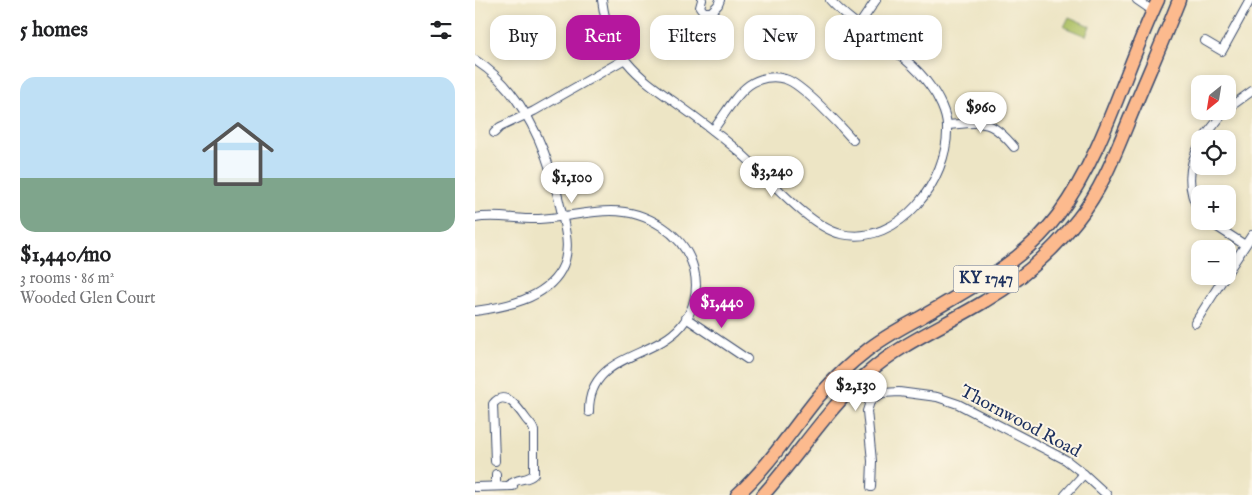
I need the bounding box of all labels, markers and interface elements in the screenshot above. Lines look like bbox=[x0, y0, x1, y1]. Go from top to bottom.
chip: Buy bbox=[490, 15, 556, 60]
chip: Rent bbox=[566, 15, 640, 60]
chip: Filters bbox=[650, 15, 734, 60]
chip: New bbox=[744, 15, 815, 60]
chip: Apartment bbox=[825, 15, 942, 60]
icon: filters bbox=[427, 16, 455, 44]
text: 5 homes bbox=[20, 17, 88, 44]
north arrow bbox=[1191, 75, 1236, 120]
map controls bbox=[1191, 75, 1236, 285]
pin: $960 bbox=[951, 92, 1011, 134]
text: $960 bbox=[966, 98, 996, 118]
icon: home bbox=[193, 109, 283, 199]
button: locate bbox=[1191, 130, 1236, 175]
pin: $3,240 bbox=[731, 156, 813, 198]
pin: $1,100 bbox=[531, 162, 613, 204]
text: $3,240 bbox=[751, 162, 793, 182]
text: $1,100 bbox=[552, 168, 592, 188]
button: + bbox=[1191, 185, 1236, 230]
button: − bbox=[1191, 240, 1236, 285]
text: $1,440/mo bbox=[20, 242, 111, 269]
road number: KY 1747 bbox=[953, 266, 1019, 292]
text: 3 rooms · 86 m² bbox=[20, 269, 114, 289]
pin: $1,440 bbox=[681, 286, 763, 329]
text: Wooded Glen Court bbox=[20, 289, 156, 309]
text: $1,440 bbox=[700, 293, 744, 313]
pin: $2,130 bbox=[815, 370, 897, 412]
text: $2,130 bbox=[836, 376, 876, 396]
street label: Thornwood Road bbox=[956, 380, 1085, 464]

